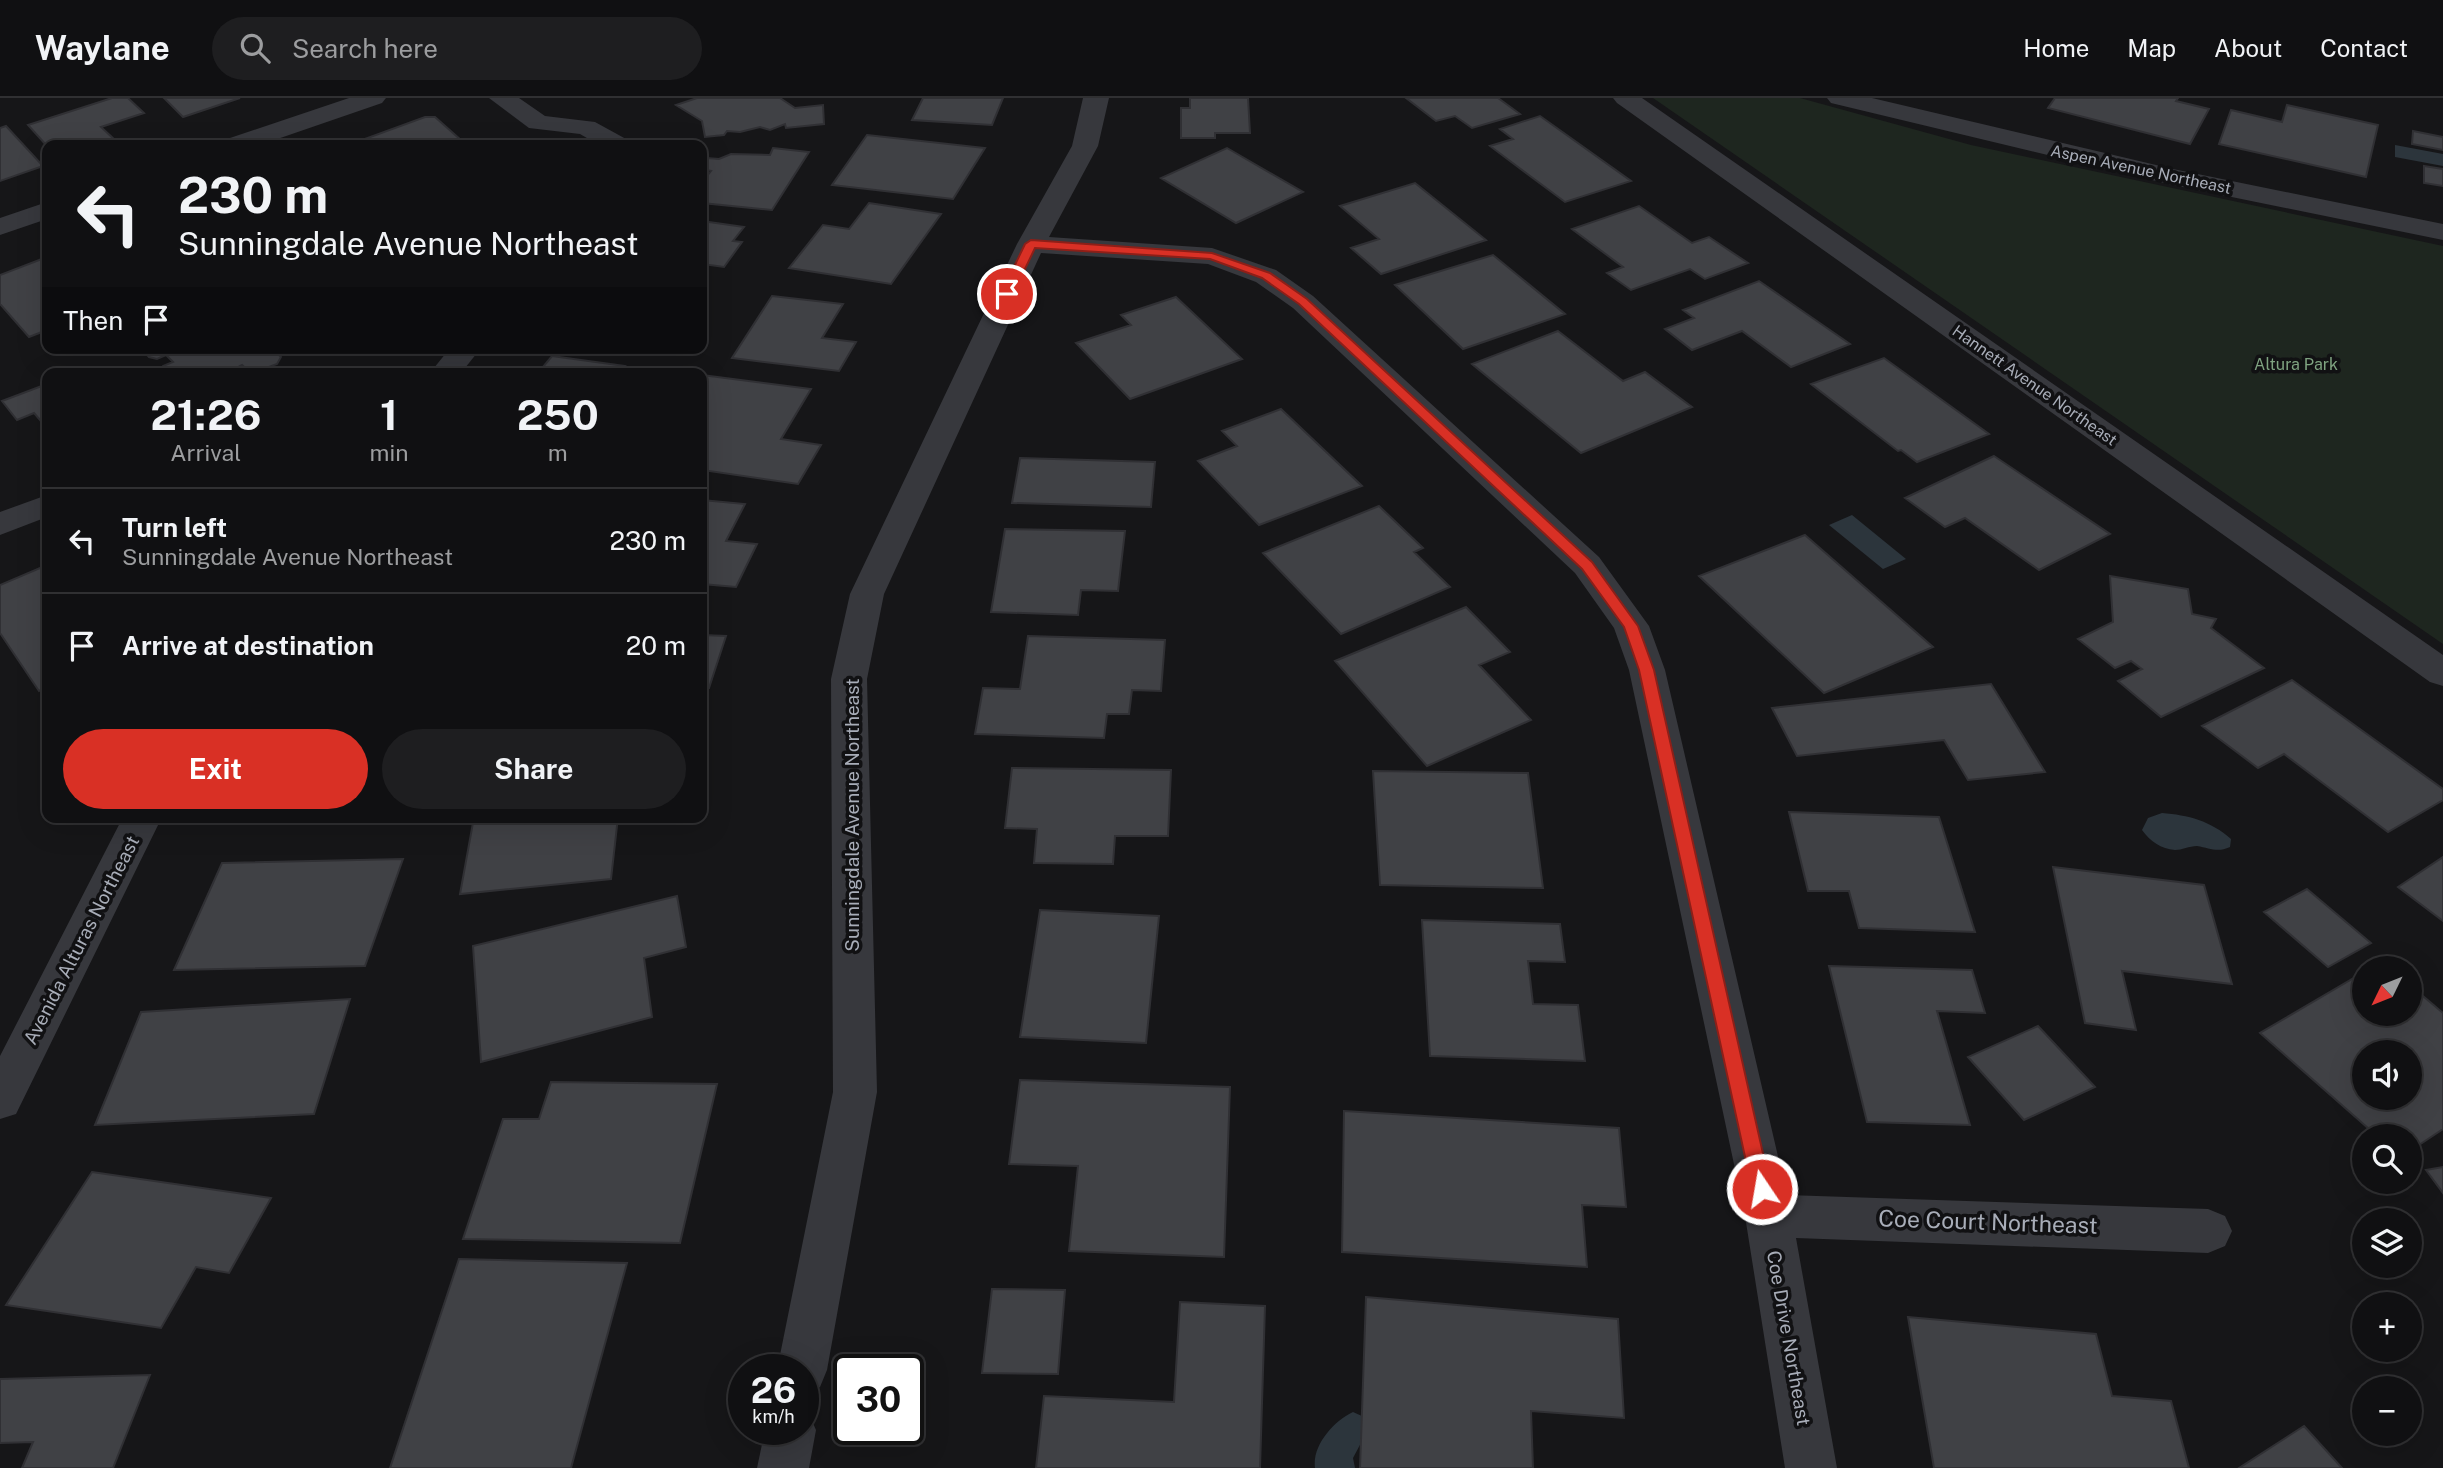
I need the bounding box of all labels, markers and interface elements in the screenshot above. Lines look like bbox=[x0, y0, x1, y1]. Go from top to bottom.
search box bbox=[212, 17, 702, 80]
text: Waylane bbox=[35, 29, 170, 67]
icon: search bbox=[236, 29, 274, 67]
text: Search here bbox=[292, 33, 438, 64]
text: Home bbox=[2023, 34, 2089, 62]
text: Map bbox=[2127, 34, 2176, 62]
text: About bbox=[2214, 34, 2282, 62]
text: Contact bbox=[2320, 34, 2408, 62]
street label: Aspen Avenue Northeast bbox=[2049, 141, 2233, 198]
text: 230 m bbox=[178, 166, 328, 224]
icon: left bbox=[63, 168, 154, 259]
text: Sunningdale Avenue Northeast bbox=[178, 225, 639, 262]
pin bbox=[977, 264, 1037, 324]
icon: arrive bbox=[988, 275, 1026, 313]
icon: arrive bbox=[137, 301, 175, 339]
text: Then bbox=[63, 305, 123, 336]
street label: Hannett Avenue Northeast bbox=[1949, 321, 2121, 450]
park label: Altura Park bbox=[2254, 355, 2338, 374]
text: 21:26 bbox=[150, 390, 261, 439]
text: 1 bbox=[380, 390, 398, 439]
text: 250 bbox=[517, 390, 599, 439]
text: Arrival bbox=[170, 439, 241, 466]
text: min bbox=[370, 439, 409, 466]
text: m bbox=[548, 439, 568, 466]
text: Turn left bbox=[122, 512, 227, 543]
icon: left bbox=[63, 522, 101, 560]
text: 230 m bbox=[610, 525, 686, 556]
text: Sunningdale Avenue Northeast bbox=[122, 543, 453, 570]
icon: arrive bbox=[63, 627, 101, 665]
text: Arrive at destination bbox=[122, 630, 374, 661]
text: 20 m bbox=[626, 630, 686, 661]
street label: Sunningdale Avenue Northeast bbox=[841, 678, 863, 952]
button: Exit bbox=[63, 729, 368, 809]
button: Share bbox=[382, 729, 686, 809]
street label: Avenida Alturas Northeast bbox=[19, 832, 143, 1048]
north arrow bbox=[2352, 956, 2422, 1026]
map controls bbox=[2352, 956, 2422, 1446]
button: sound bbox=[2352, 1040, 2422, 1110]
button: search bbox=[2352, 1124, 2422, 1194]
position arrow bbox=[1725, 1152, 1799, 1226]
street label: Coe Court Northeast bbox=[1878, 1204, 2098, 1239]
button: layers bbox=[2352, 1208, 2422, 1278]
street label: Coe Drive Northeast bbox=[1763, 1249, 1815, 1427]
button: + bbox=[2352, 1292, 2422, 1362]
speed limit sign: 30 bbox=[833, 1354, 924, 1445]
text: 26 bbox=[751, 1370, 796, 1411]
button: − bbox=[2352, 1376, 2422, 1446]
text: km/h bbox=[752, 1406, 795, 1427]

